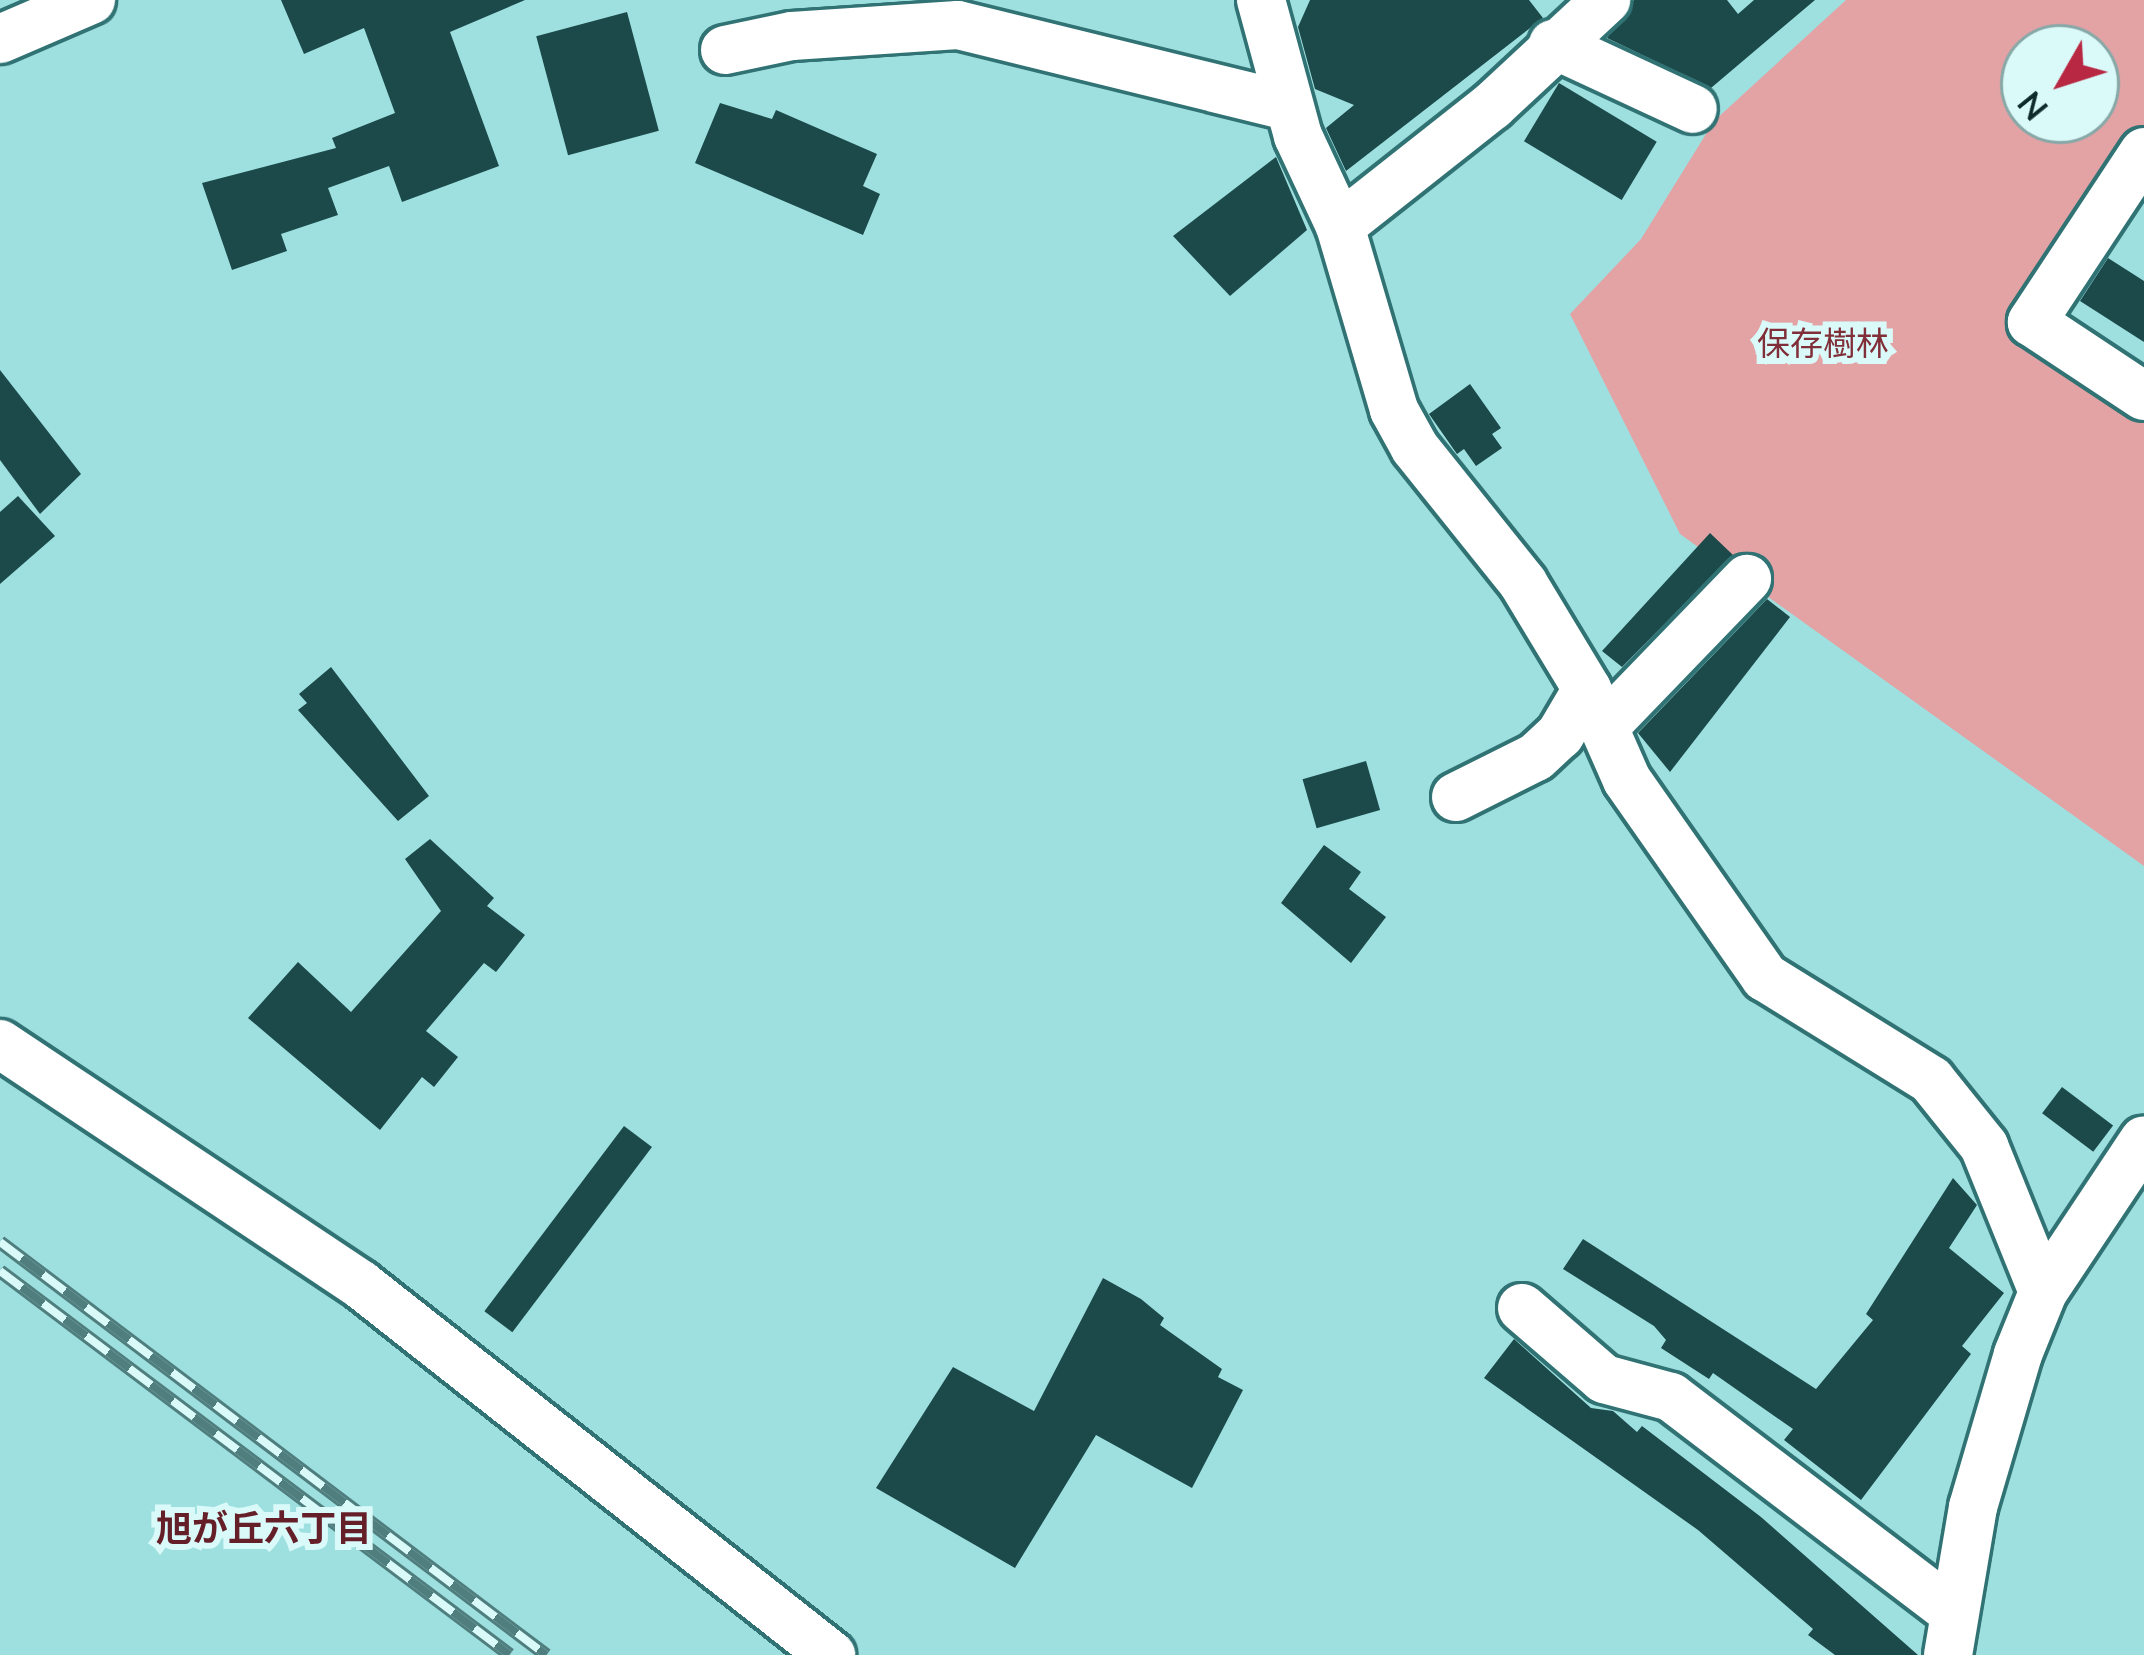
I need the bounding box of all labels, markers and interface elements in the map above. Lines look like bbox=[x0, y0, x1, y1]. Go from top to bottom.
north arrow bbox=[2000, 24, 2120, 144]
text: N bbox=[2009, 81, 2059, 129]
park label: 保存樹林 bbox=[1757, 325, 1889, 365]
district label: 旭が丘六丁目 bbox=[156, 1508, 372, 1552]

